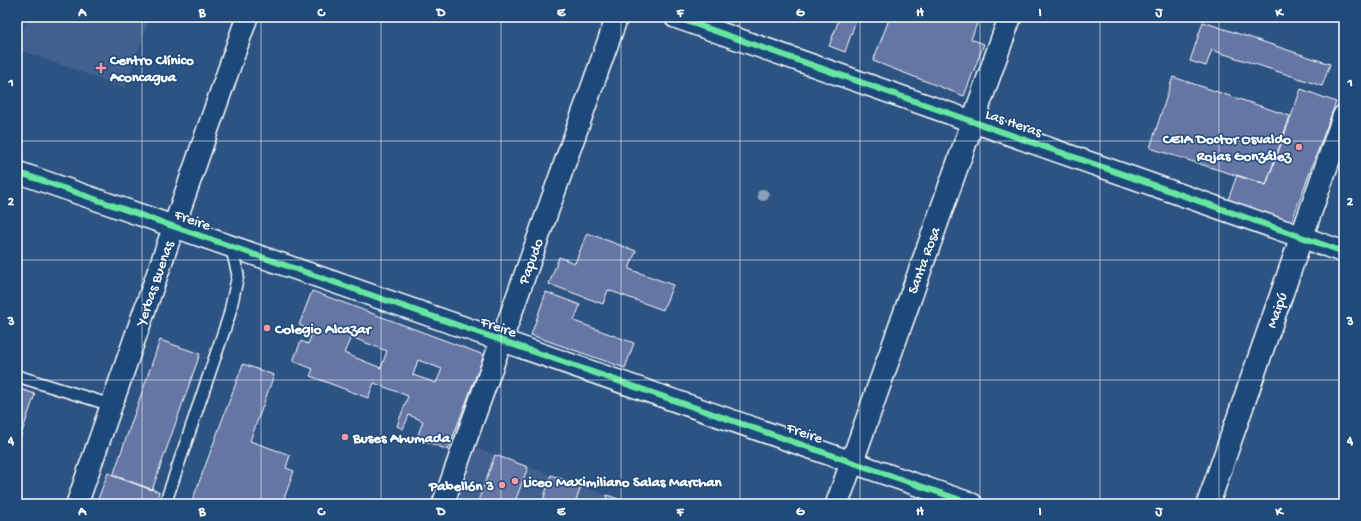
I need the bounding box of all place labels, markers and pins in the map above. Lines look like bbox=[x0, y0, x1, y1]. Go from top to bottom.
place label: Centro Clínico Aconcagua bbox=[109, 52, 194, 87]
marker: Centro Clínico Aconcagua bbox=[95, 62, 107, 74]
place label: CEIA Doctor Osvaldo Rojas González bbox=[1162, 131, 1292, 166]
marker: CEIA Doctor Osvaldo Rojas González bbox=[1294, 142, 1304, 152]
place label: Colegio Alcazar bbox=[274, 321, 373, 339]
marker: Colegio Alcazar bbox=[262, 323, 272, 333]
place label: Buses Ahumada bbox=[352, 430, 451, 448]
marker: Buses Ahumada bbox=[340, 432, 350, 442]
place label: Liceo Maximiliano Salas Marchan bbox=[523, 474, 723, 492]
marker: Liceo Maximiliano Salas Marchan bbox=[510, 476, 520, 486]
place label: Pabellón 3 bbox=[428, 478, 494, 496]
marker: Pabellón 3 bbox=[497, 480, 507, 490]

